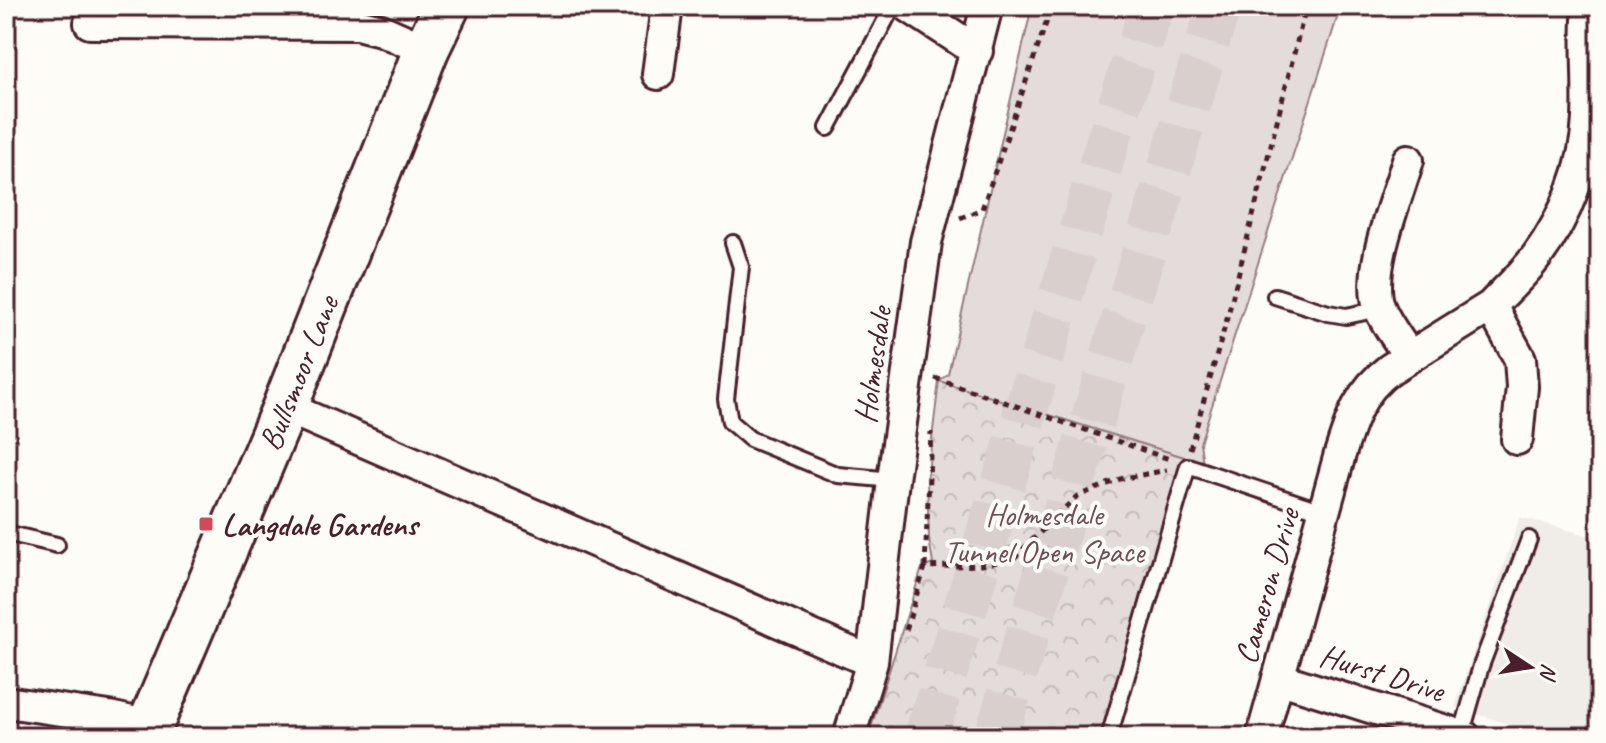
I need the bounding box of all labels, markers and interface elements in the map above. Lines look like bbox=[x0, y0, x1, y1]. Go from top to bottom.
street label: Bullsmoor Lane bbox=[249, 287, 348, 456]
street label: Holmesdale bbox=[845, 302, 902, 426]
park label: Holmesdale Tunnel Open Space bbox=[944, 494, 1147, 572]
street label: Cameron Drive bbox=[1225, 501, 1309, 668]
place label: Langdale Gardens bbox=[222, 504, 421, 545]
marker: Langdale Gardens bbox=[197, 515, 215, 533]
north arrow bbox=[1490, 627, 1570, 707]
street label: Hurst Drive bbox=[1315, 635, 1452, 712]
text: N bbox=[1533, 661, 1564, 684]

